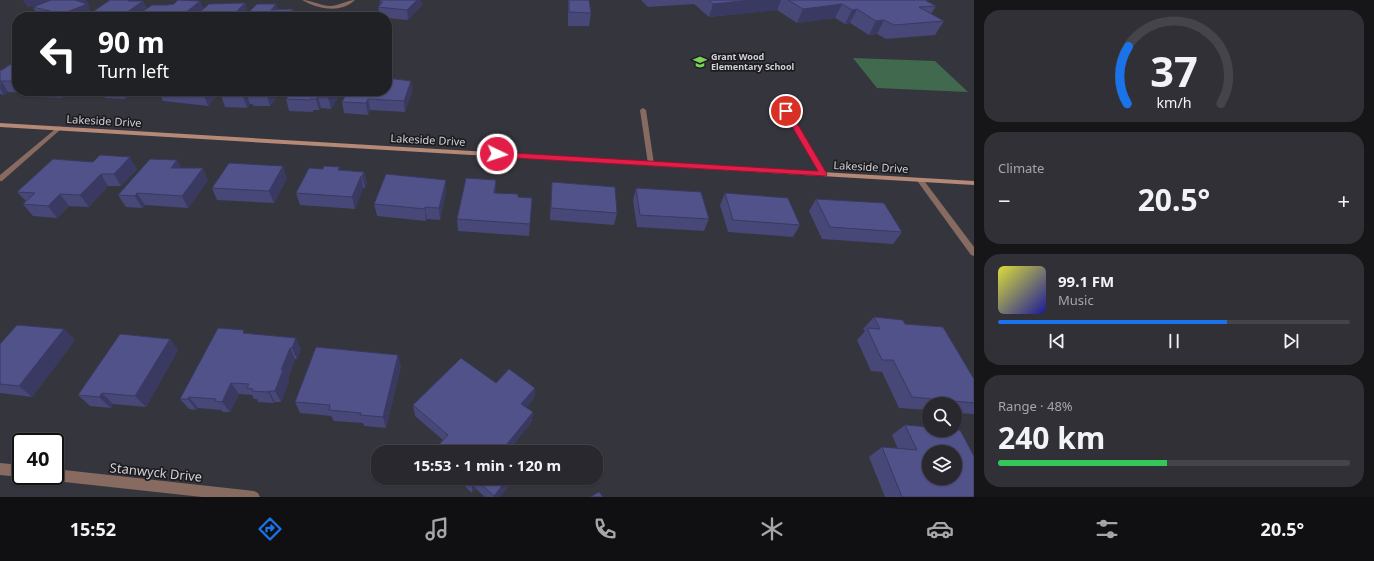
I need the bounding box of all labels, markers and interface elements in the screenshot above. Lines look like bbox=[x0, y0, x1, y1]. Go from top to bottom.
text: 90 m bbox=[98, 23, 165, 61]
icon: left bbox=[32, 28, 84, 80]
text: 37 bbox=[1150, 43, 1198, 99]
place label: Grant Wood Elementary School bbox=[711, 50, 795, 73]
school or university icon: Grant Wood Elementary School bbox=[692, 54, 708, 70]
text: Turn left bbox=[98, 59, 169, 83]
text: km/h bbox=[1156, 92, 1192, 111]
pin bbox=[769, 94, 803, 128]
icon: arrive bbox=[775, 100, 797, 122]
street label: Lakeside Drive bbox=[66, 111, 142, 130]
street label: Lakeside Drive bbox=[390, 130, 466, 149]
position arrow bbox=[476, 133, 518, 175]
street label: Lakeside Drive bbox=[833, 157, 909, 176]
text: Climate bbox=[998, 159, 1044, 177]
text: 20.5° bbox=[1138, 179, 1210, 220]
text: − bbox=[998, 185, 1011, 215]
text: + bbox=[1337, 185, 1350, 215]
text: 99.1 FM bbox=[1058, 271, 1114, 291]
text: Music bbox=[1058, 291, 1094, 309]
icon: previous bbox=[1046, 330, 1068, 352]
icon: pause bbox=[1163, 330, 1185, 352]
icon: next bbox=[1280, 330, 1302, 352]
map controls bbox=[922, 397, 962, 485]
button: search bbox=[922, 397, 962, 437]
text: Range · 48% bbox=[998, 397, 1073, 415]
text: 240 km bbox=[998, 417, 1105, 458]
speed limit sign: 40 bbox=[12, 433, 64, 485]
button: layers bbox=[922, 445, 962, 485]
text: 15:53 · 1 min · 120 m bbox=[413, 455, 561, 475]
street label: Stanwyck Drive bbox=[109, 458, 203, 486]
icon: directions bbox=[256, 515, 284, 543]
icon: music bbox=[423, 515, 451, 543]
icon: phone bbox=[591, 515, 619, 543]
icon: climate bbox=[758, 515, 786, 543]
icon: car bbox=[926, 515, 954, 543]
icon: filters bbox=[1093, 515, 1121, 543]
text: 15:52 bbox=[70, 517, 116, 541]
text: 20.5° bbox=[1261, 517, 1304, 541]

